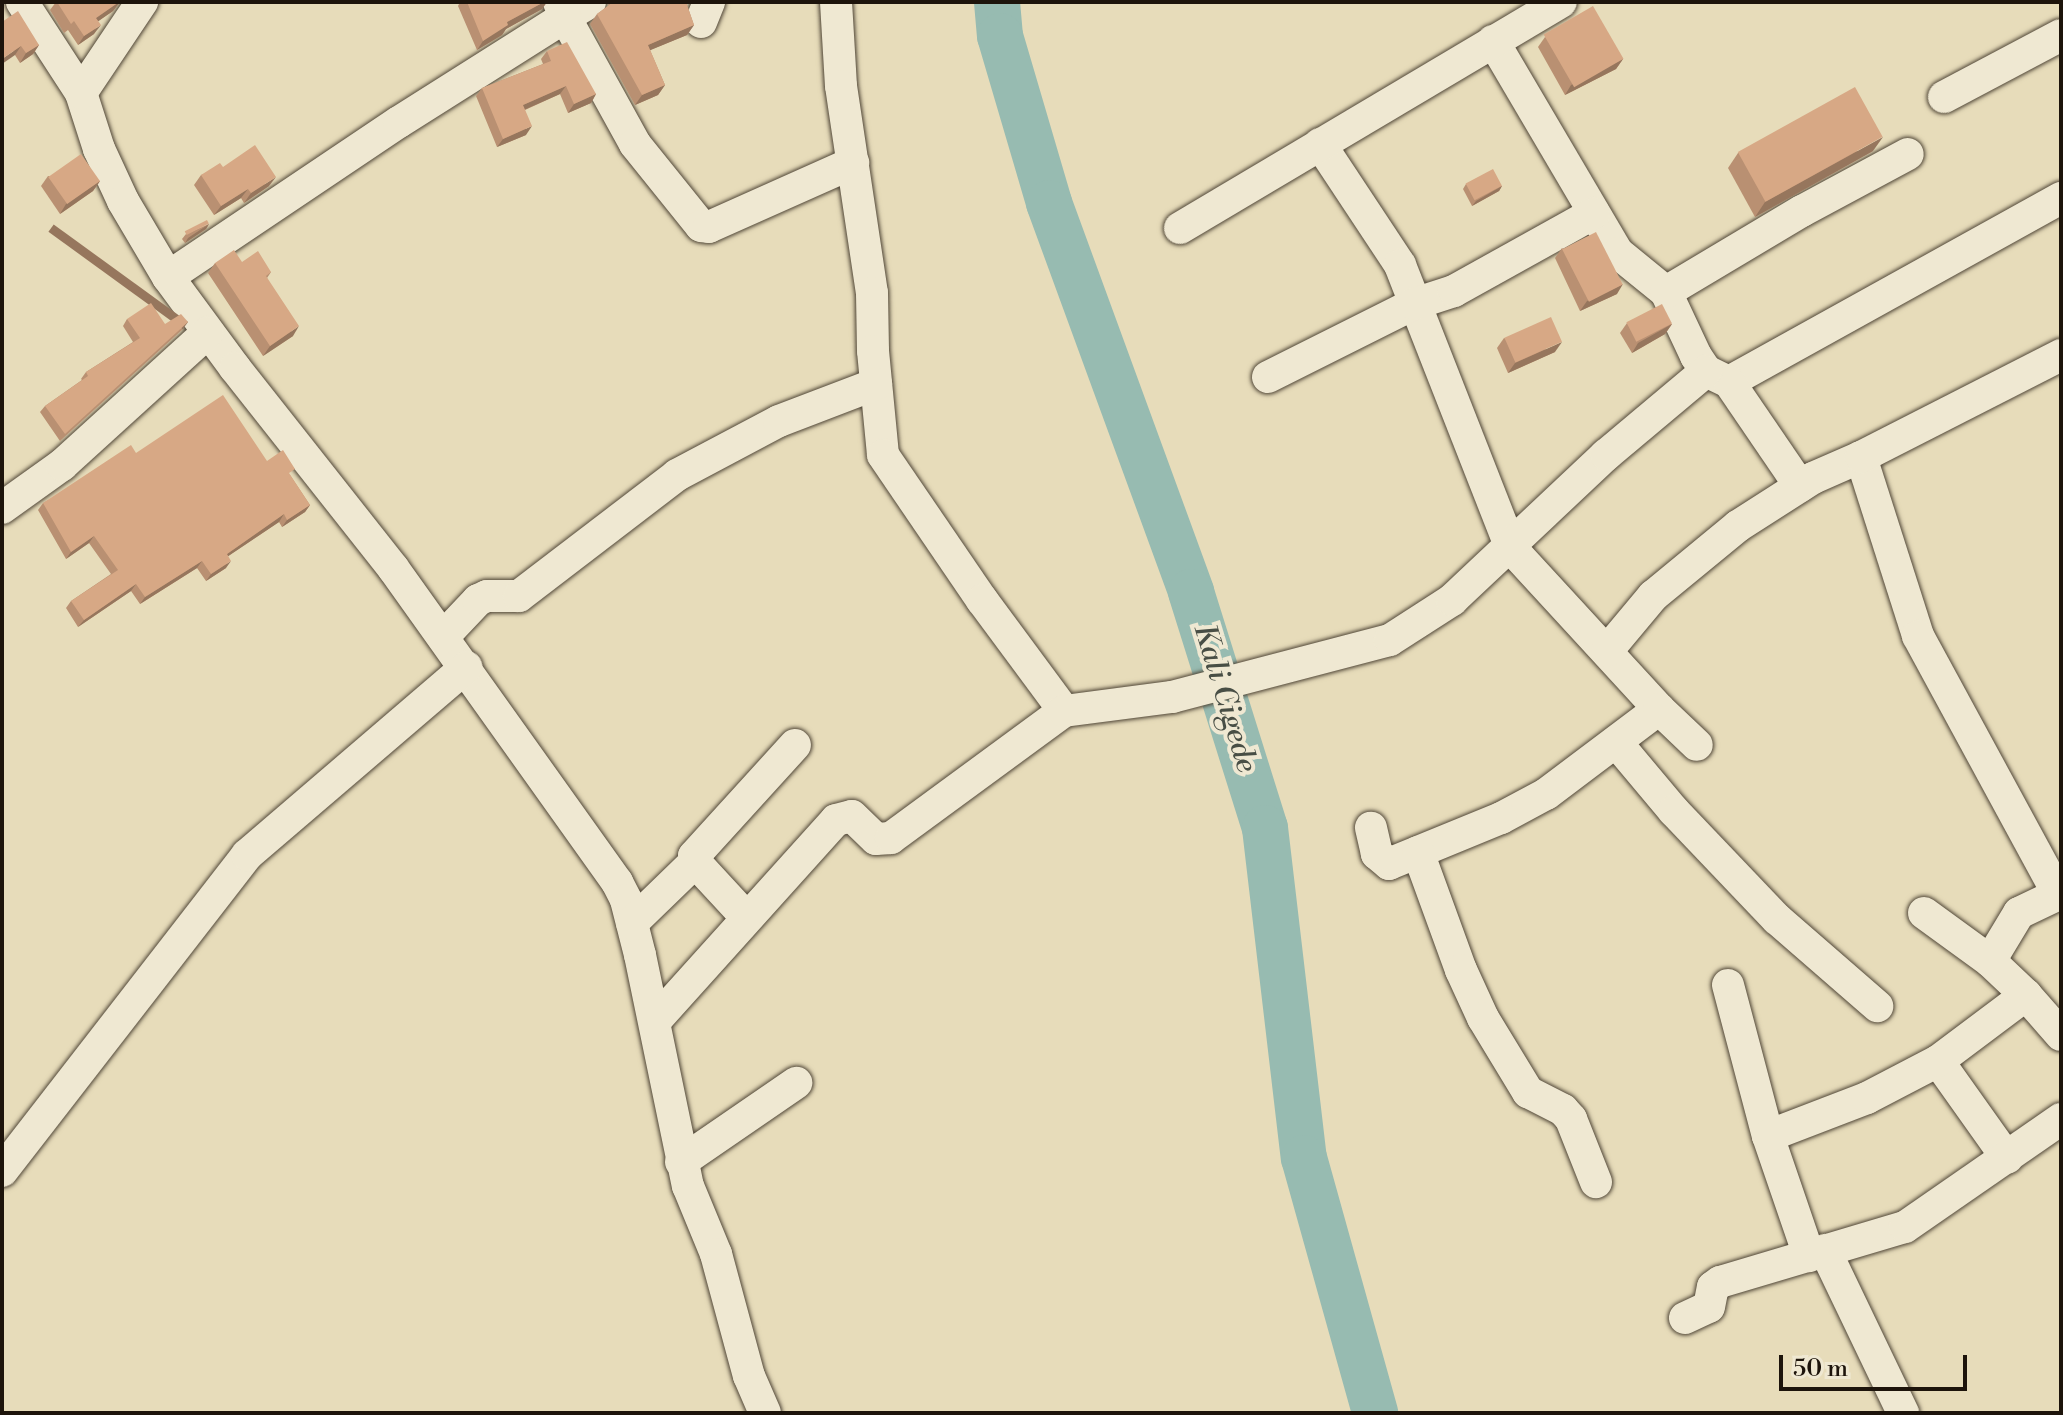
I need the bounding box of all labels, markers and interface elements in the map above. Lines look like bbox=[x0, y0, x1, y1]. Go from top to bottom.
water label: Kali Cigede bbox=[1185, 619, 1265, 777]
scale bar bbox=[1783, 1339, 1971, 1389]
text: 50 m bbox=[1793, 1354, 1848, 1384]

